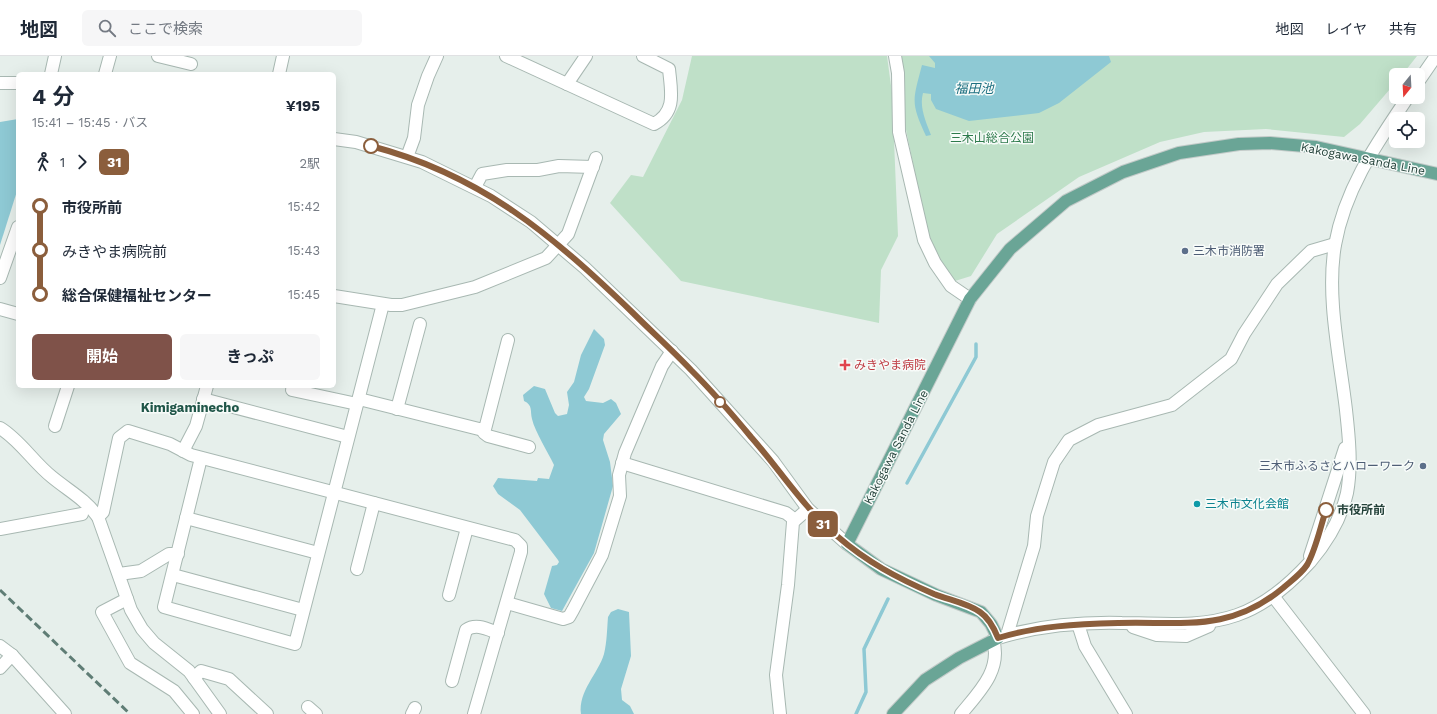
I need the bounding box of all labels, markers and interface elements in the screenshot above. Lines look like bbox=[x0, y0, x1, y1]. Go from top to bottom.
search box bbox=[82, 10, 362, 46]
icon: search bbox=[96, 17, 118, 39]
text: 地図 bbox=[20, 18, 58, 41]
text: ここで検索 bbox=[128, 20, 203, 38]
text: 地図 bbox=[1275, 21, 1303, 37]
text: レイヤ bbox=[1325, 21, 1367, 37]
text: 共有 bbox=[1389, 21, 1417, 37]
north arrow bbox=[1389, 68, 1425, 104]
map controls bbox=[1389, 68, 1425, 148]
water label: 福田池 bbox=[954, 81, 995, 96]
text: 4 分 bbox=[32, 84, 75, 109]
text: ¥195 bbox=[286, 97, 320, 115]
button: locate bbox=[1389, 112, 1425, 148]
text: 15:41 – 15:45 · バス bbox=[32, 115, 148, 130]
park label: 三木山総合公園 bbox=[950, 131, 1034, 145]
unlabelled marker bbox=[363, 138, 379, 154]
street label: Kakogawa Sanda Line bbox=[1300, 140, 1426, 178]
icon: walk bbox=[32, 151, 54, 173]
icon: forward bbox=[71, 151, 93, 173]
text: 31 bbox=[107, 154, 121, 170]
text: 1 bbox=[60, 155, 65, 170]
text: 2駅 bbox=[299, 156, 320, 171]
text: 市役所前 bbox=[62, 199, 122, 217]
text: 15:42 bbox=[288, 199, 320, 214]
text: みきやま病院前 bbox=[62, 243, 167, 261]
text: 15:43 bbox=[288, 243, 320, 258]
place label: 三木市消防署 bbox=[1193, 244, 1265, 258]
marker: 三木市消防署 bbox=[1180, 246, 1190, 256]
text: 総合保健福祉センター bbox=[62, 287, 212, 305]
text: 15:45 bbox=[288, 287, 320, 302]
button: 開始 bbox=[32, 334, 172, 380]
button: きっぷ bbox=[180, 334, 320, 380]
place label: みきやま病院 bbox=[854, 358, 926, 372]
marker: みきやま病院 bbox=[839, 359, 851, 371]
street label: Kakogawa Sanda Line bbox=[861, 387, 931, 507]
unlabelled marker bbox=[714, 396, 726, 408]
district label: Kimigaminecho bbox=[141, 400, 239, 415]
place label: 三木市ふるさとハローワーク bbox=[1259, 459, 1415, 473]
marker: 三木市ふるさとハローワーク bbox=[1418, 461, 1428, 471]
place label: 三木市文化会館 bbox=[1205, 497, 1289, 511]
marker: 三木市文化会館 bbox=[1192, 499, 1202, 509]
marker: 市役所前 bbox=[1318, 502, 1334, 518]
place label: 市役所前 bbox=[1337, 503, 1385, 517]
line badge: 31 bbox=[805, 511, 841, 537]
text: 31 bbox=[816, 516, 830, 532]

